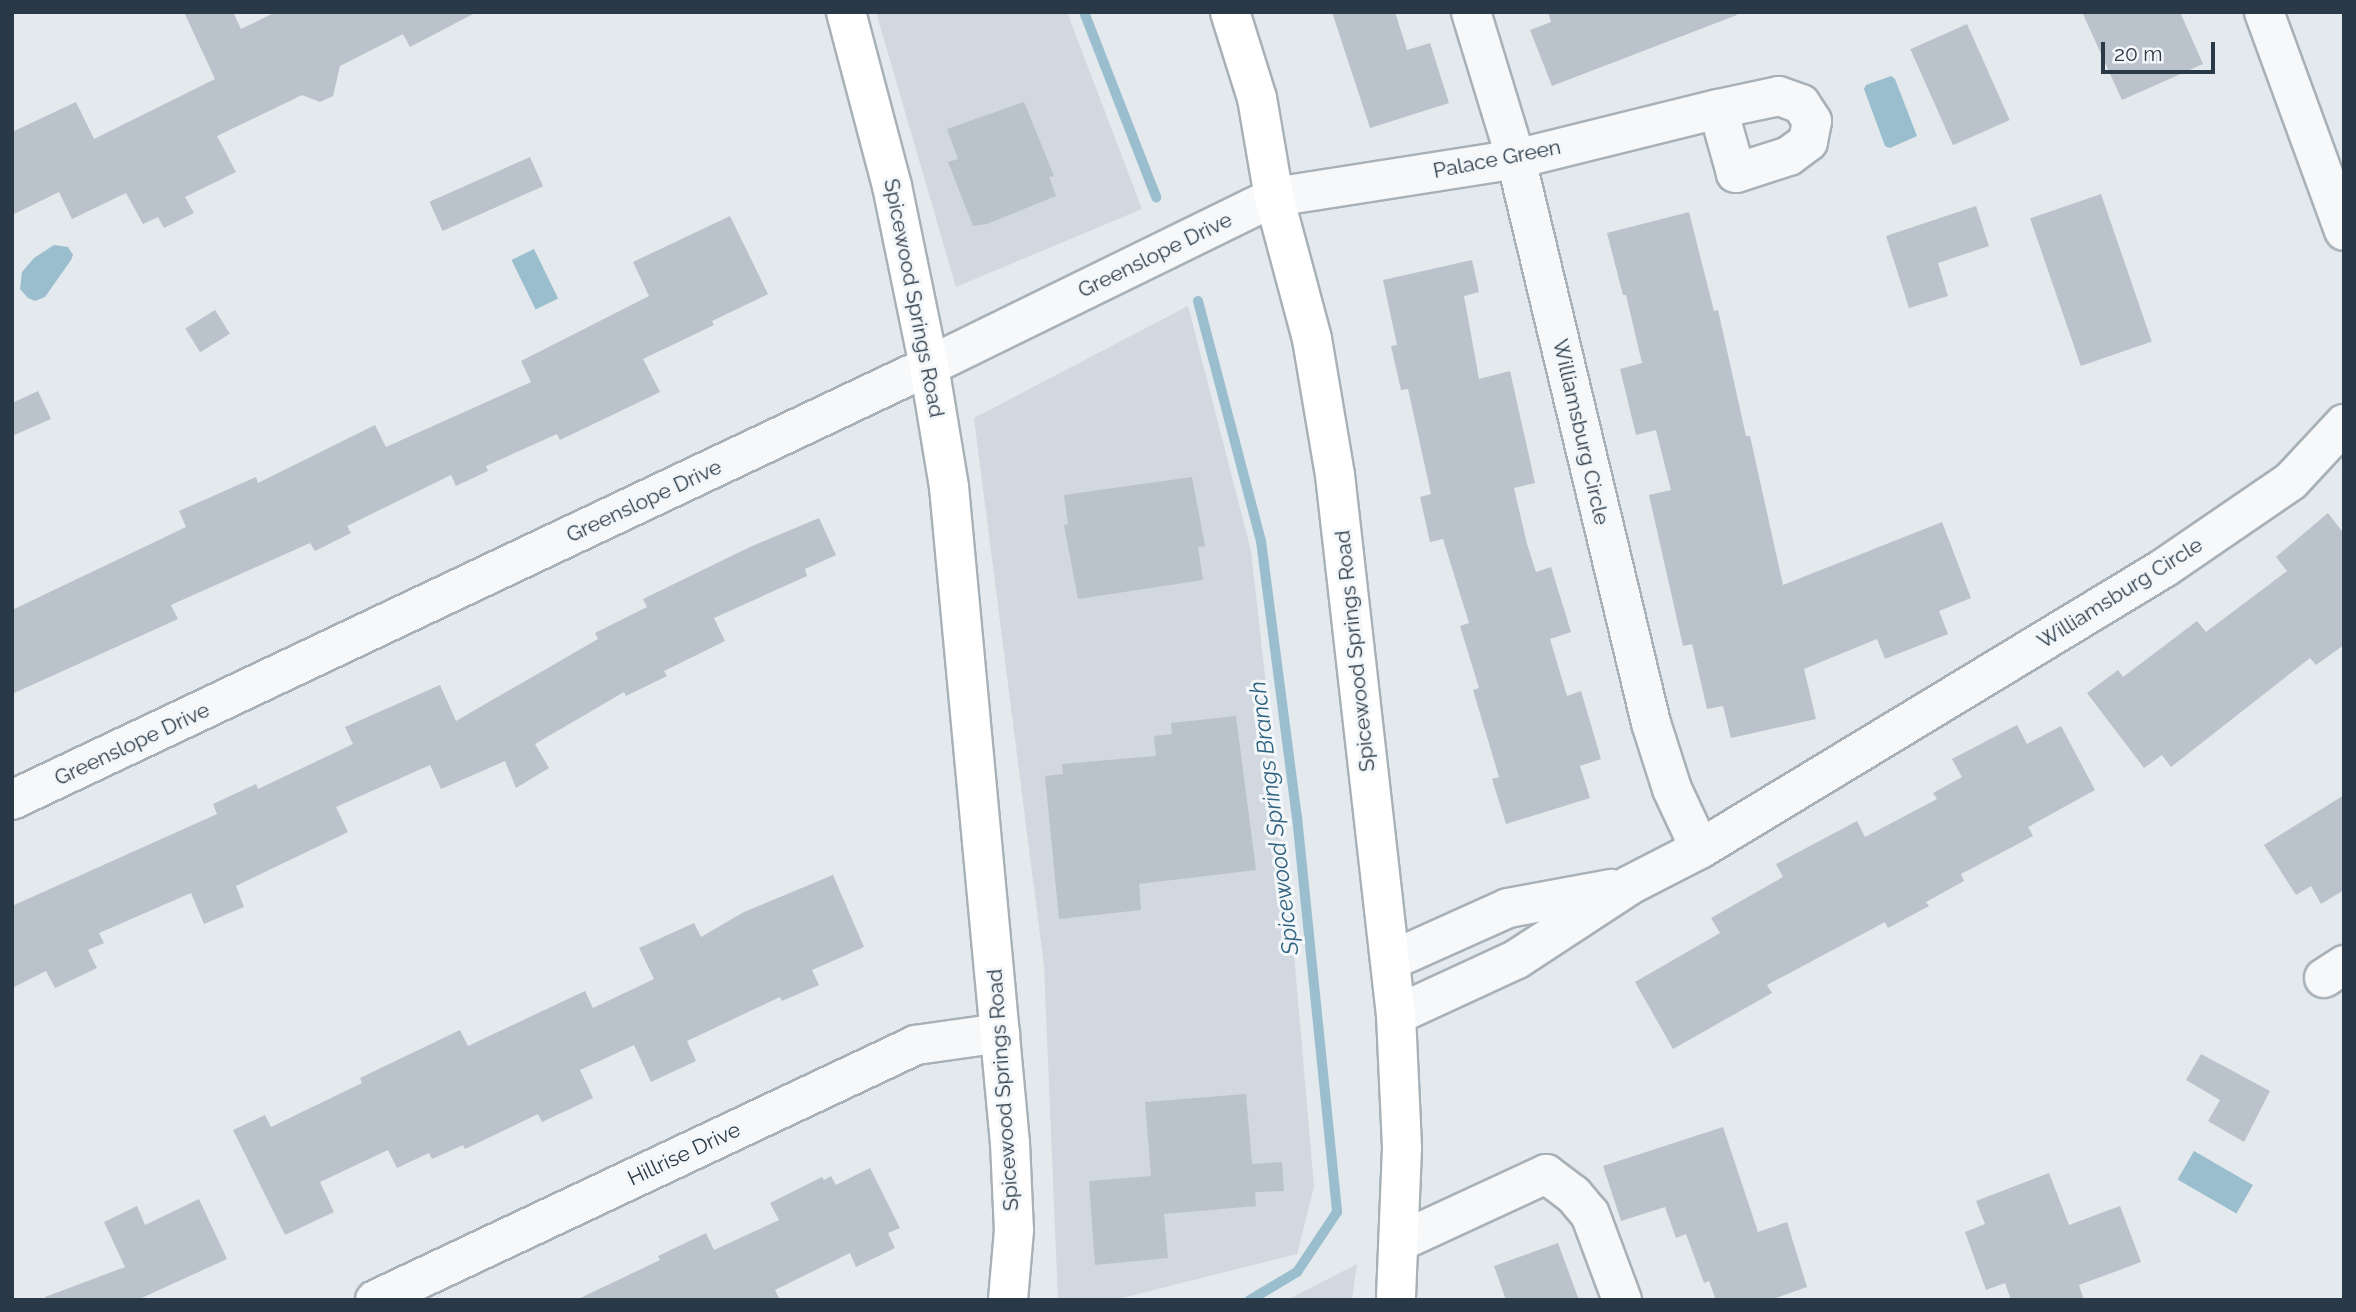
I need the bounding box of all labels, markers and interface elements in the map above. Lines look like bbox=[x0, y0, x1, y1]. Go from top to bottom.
scale bar bbox=[2104, 28, 2218, 72]
text: 20 m bbox=[2114, 41, 2162, 66]
street label: Palace Green bbox=[1431, 134, 1563, 184]
street label: Spicewood Springs Road bbox=[878, 177, 950, 419]
street label: Greenslope Drive bbox=[1074, 207, 1236, 303]
street label: Williamsburg Circle bbox=[1547, 337, 1615, 527]
street label: Greenslope Drive bbox=[563, 454, 725, 548]
street label: Spicewood Springs Road bbox=[1330, 529, 1380, 773]
street label: Williamsburg Circle bbox=[2033, 532, 2207, 654]
water label: Spicewood Springs Branch bbox=[1243, 679, 1305, 957]
street label: Greenslope Drive bbox=[51, 697, 213, 791]
street label: Spicewood Springs Road bbox=[982, 968, 1024, 1212]
street label: Hillrise Drive bbox=[624, 1117, 744, 1191]

